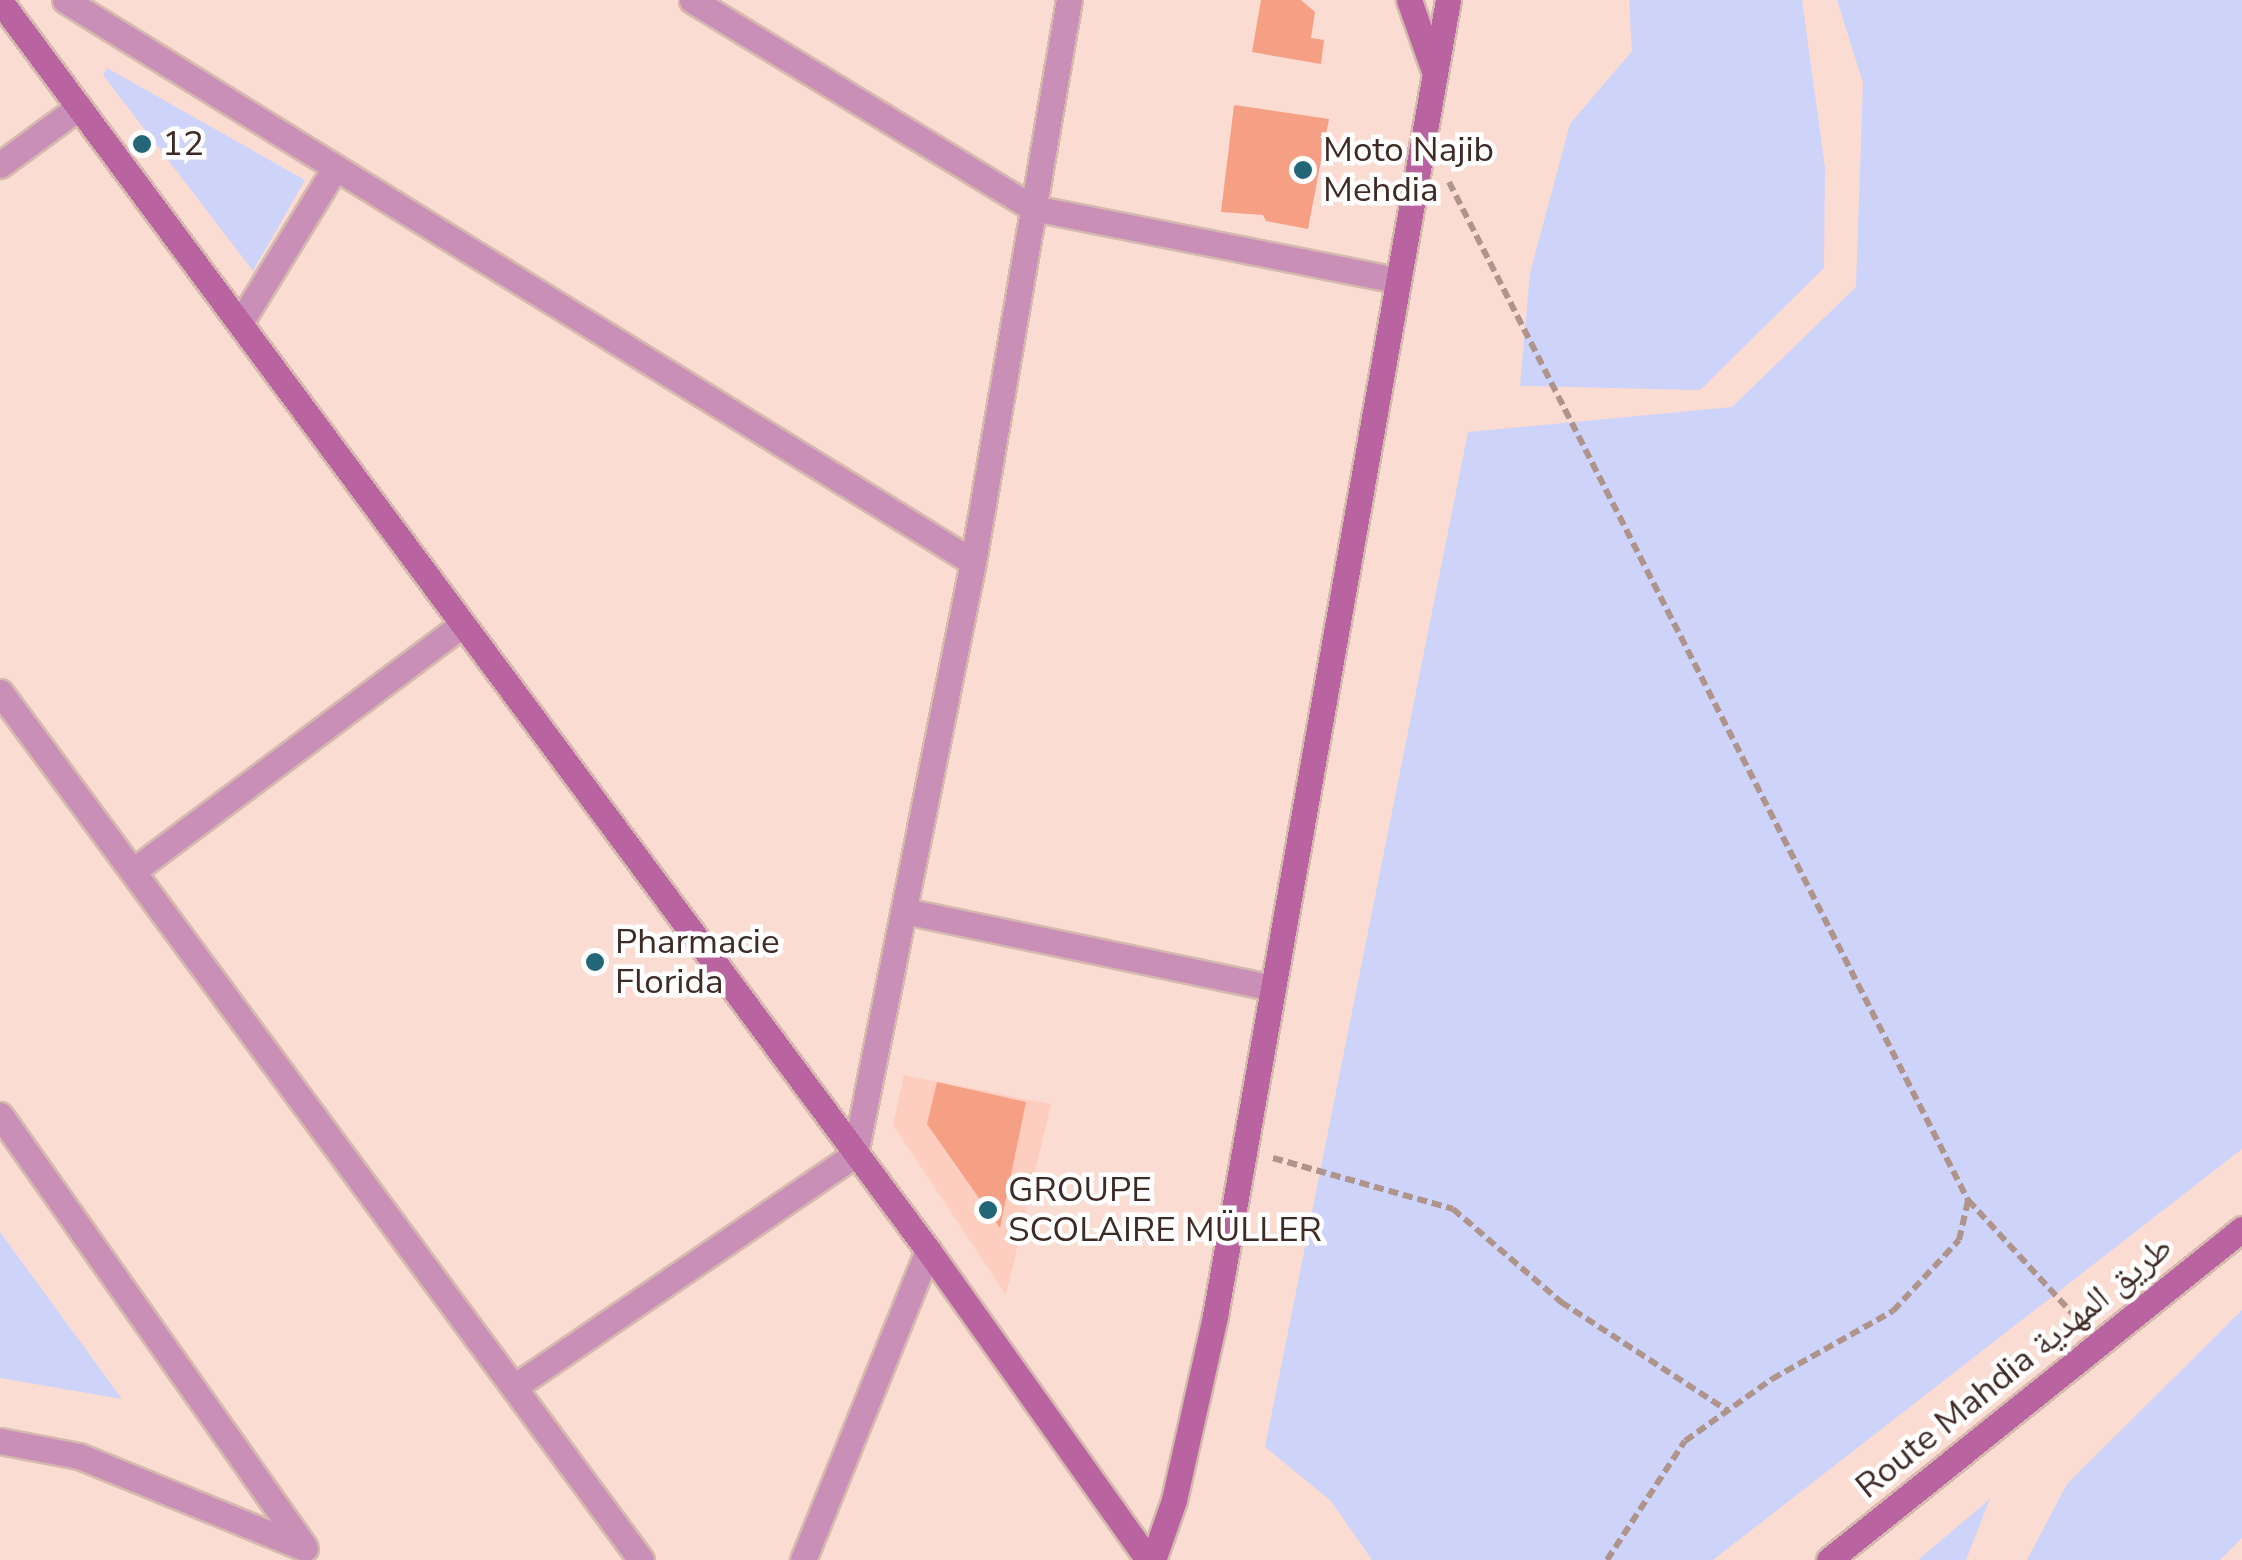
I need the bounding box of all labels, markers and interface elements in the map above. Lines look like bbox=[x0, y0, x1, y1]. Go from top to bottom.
place label: 12 bbox=[162, 123, 204, 165]
place label: Moto Najib Mehdia bbox=[1323, 129, 1494, 211]
marker: 12 bbox=[131, 133, 153, 155]
marker: Moto Najib Mehdia bbox=[1292, 159, 1314, 181]
place label: Pharmacie Florida bbox=[615, 921, 780, 1003]
marker: Pharmacie Florida bbox=[584, 951, 606, 973]
place label: GROUPE SCOLAIRE MÜLLER bbox=[1008, 1169, 1322, 1251]
marker: GROUPE SCOLAIRE MÜLLER bbox=[977, 1199, 999, 1221]
street label: Route Mahdia طريق المهدية bbox=[1847, 1226, 2181, 1508]

